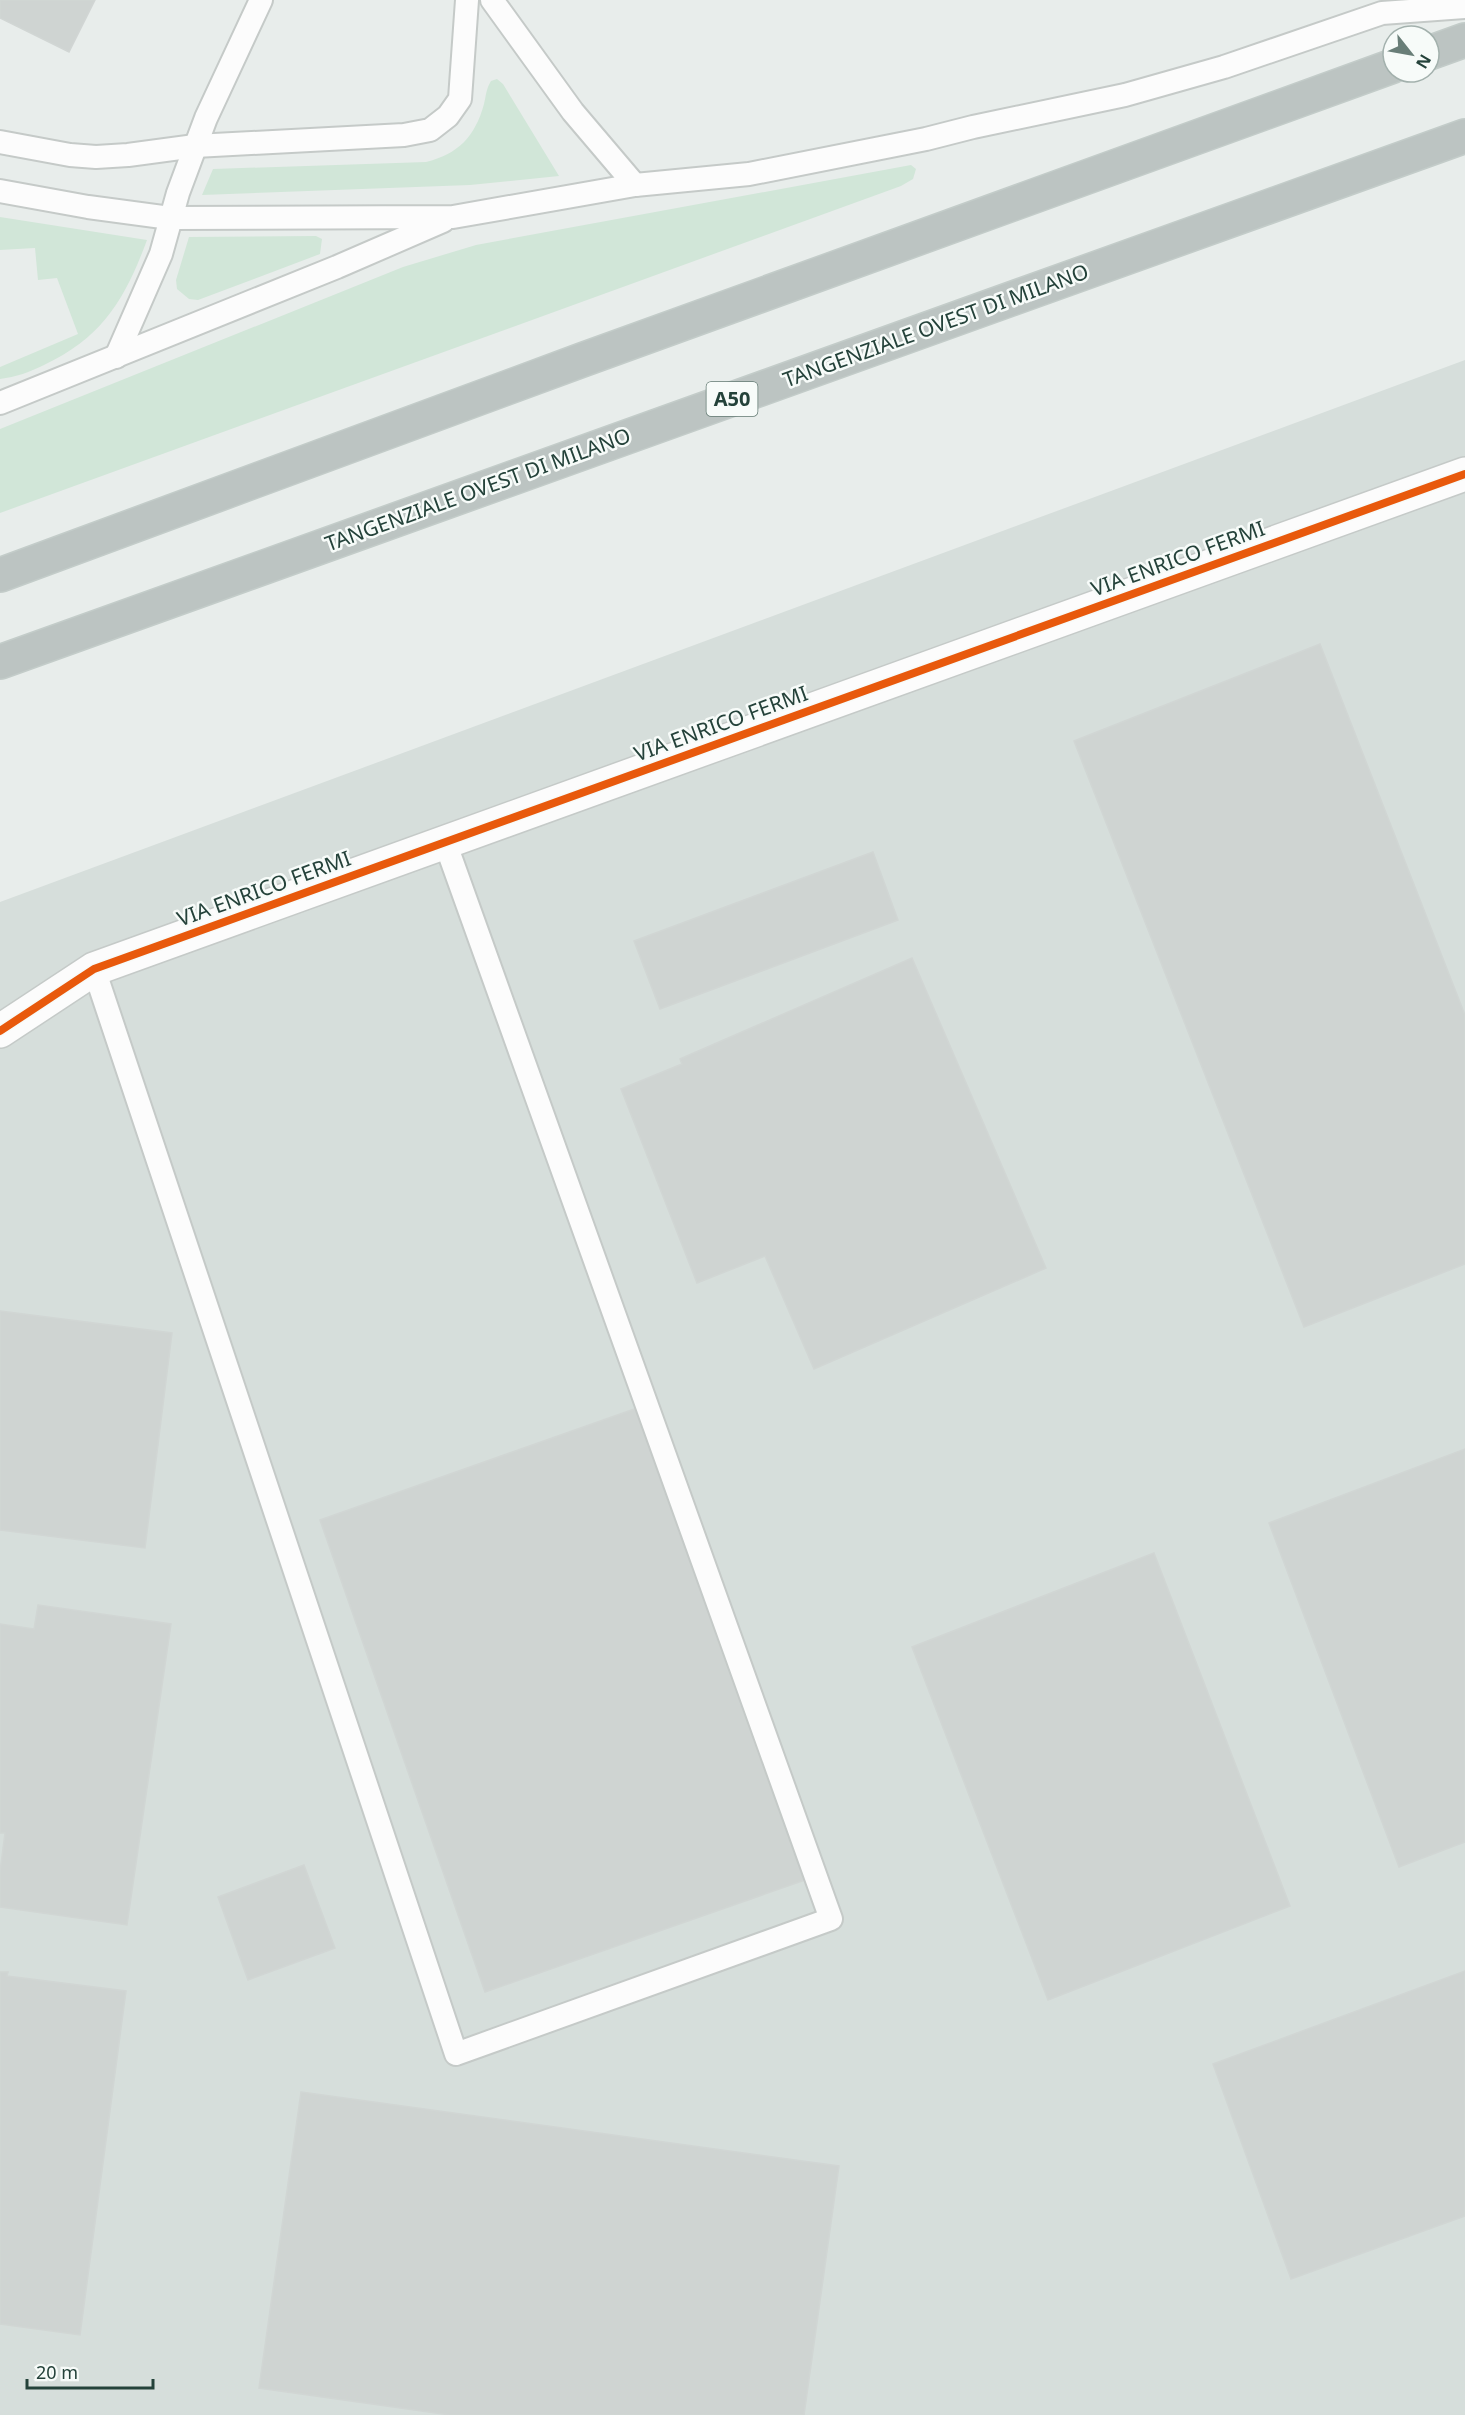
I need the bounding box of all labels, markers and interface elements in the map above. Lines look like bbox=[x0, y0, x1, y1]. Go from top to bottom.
north arrow bbox=[1381, 24, 1441, 84]
text: N bbox=[1411, 50, 1437, 73]
street label: TANGENZIALE OVEST DI MILANO bbox=[779, 257, 1092, 393]
road number: A50 bbox=[706, 382, 758, 416]
street label: TANGENZIALE OVEST DI MILANO bbox=[321, 421, 634, 557]
street label: VIA ENRICO FERMI bbox=[1087, 514, 1268, 603]
street label: VIA ENRICO FERMI bbox=[630, 679, 811, 768]
street label: VIA ENRICO FERMI bbox=[173, 844, 354, 933]
scale bar bbox=[27, 2352, 153, 2390]
text: 20 m bbox=[36, 2360, 78, 2384]

